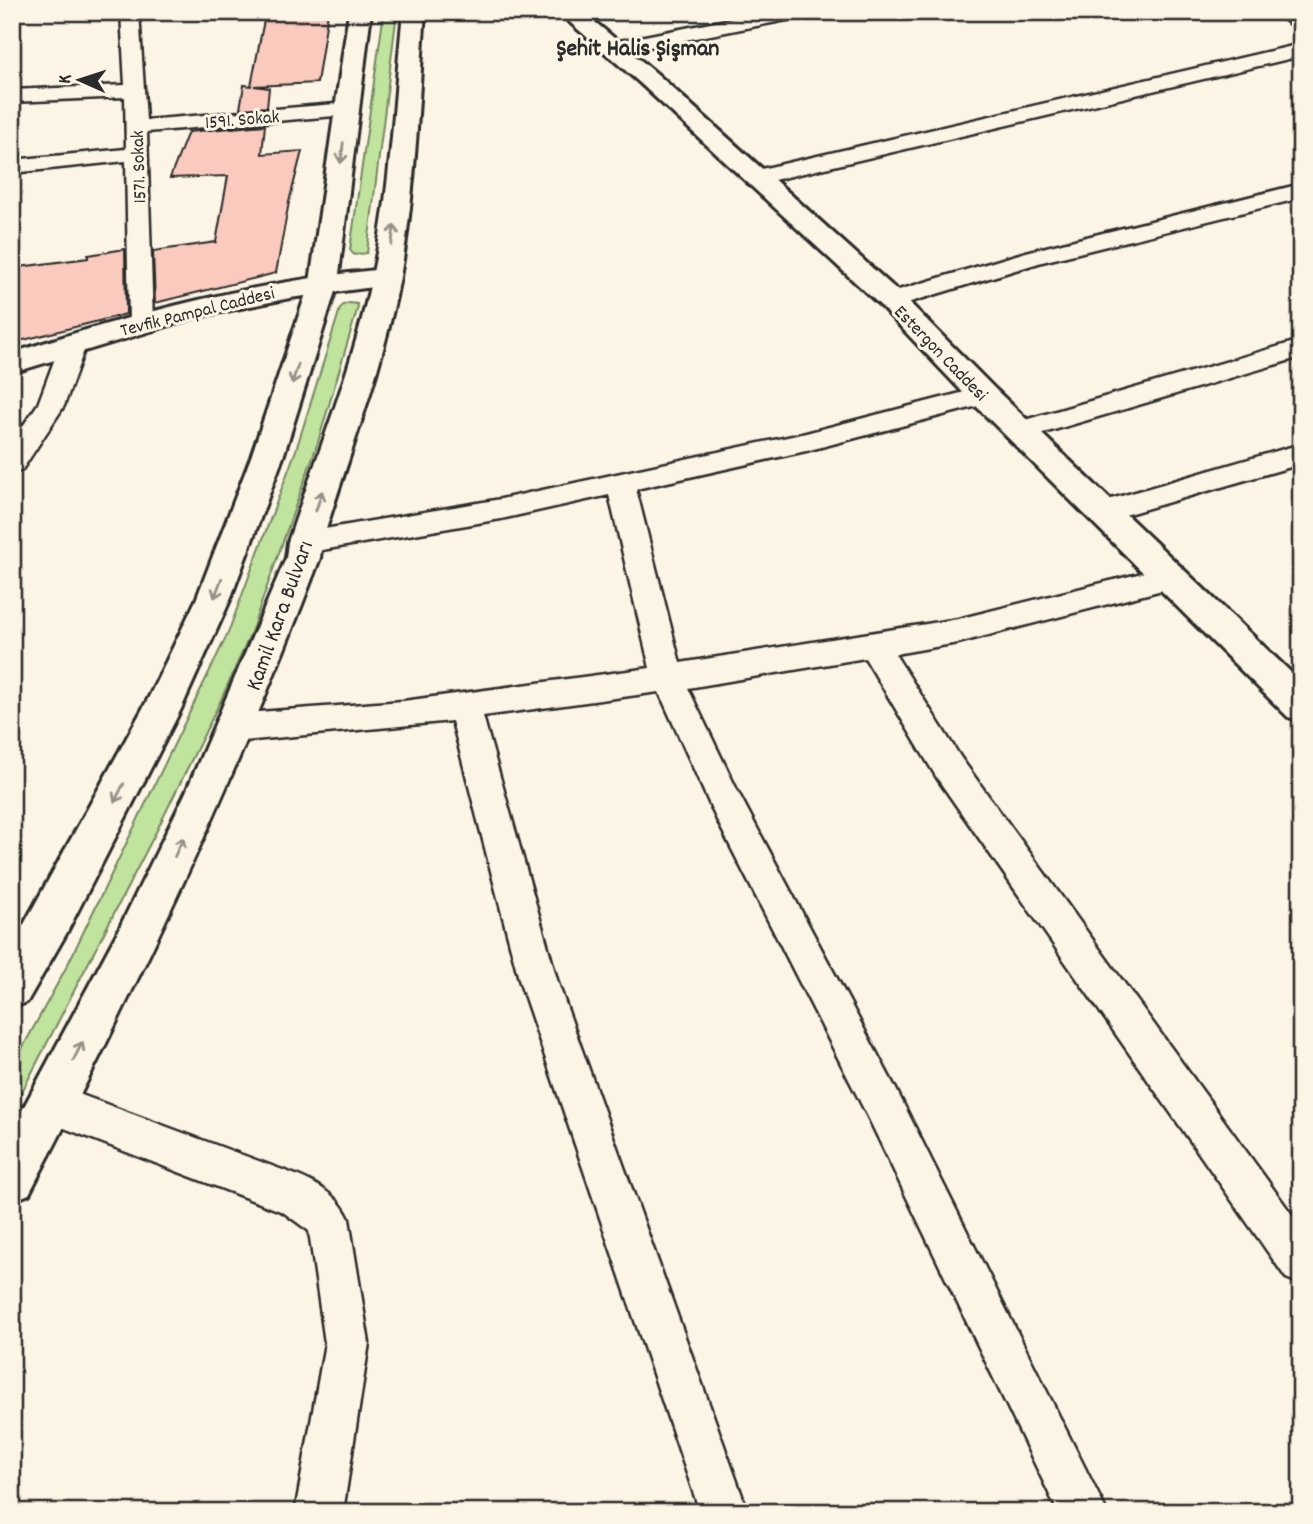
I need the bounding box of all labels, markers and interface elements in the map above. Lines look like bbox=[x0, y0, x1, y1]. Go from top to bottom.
district label: Şehit Halis Şişman bbox=[557, 33, 719, 67]
north arrow bbox=[46, 46, 116, 116]
text: K bbox=[53, 74, 80, 84]
street label: 1591. Sokak bbox=[204, 105, 281, 138]
street label: 1571. Sokak bbox=[126, 130, 155, 204]
one-way arrow bbox=[336, 141, 349, 164]
one-way arrow bbox=[387, 224, 400, 247]
street label: Tevfik Pampal Caddesi bbox=[118, 281, 278, 346]
street label: Estergon Caddesi bbox=[886, 300, 993, 409]
one-way arrow bbox=[288, 363, 300, 385]
one-way arrow bbox=[313, 490, 326, 512]
street label: Kamil Kara Bulvarı bbox=[239, 537, 324, 696]
one-way arrow bbox=[210, 577, 223, 599]
one-way arrow bbox=[111, 782, 125, 803]
one-way arrow bbox=[174, 837, 187, 858]
one-way arrow bbox=[72, 1041, 86, 1062]

